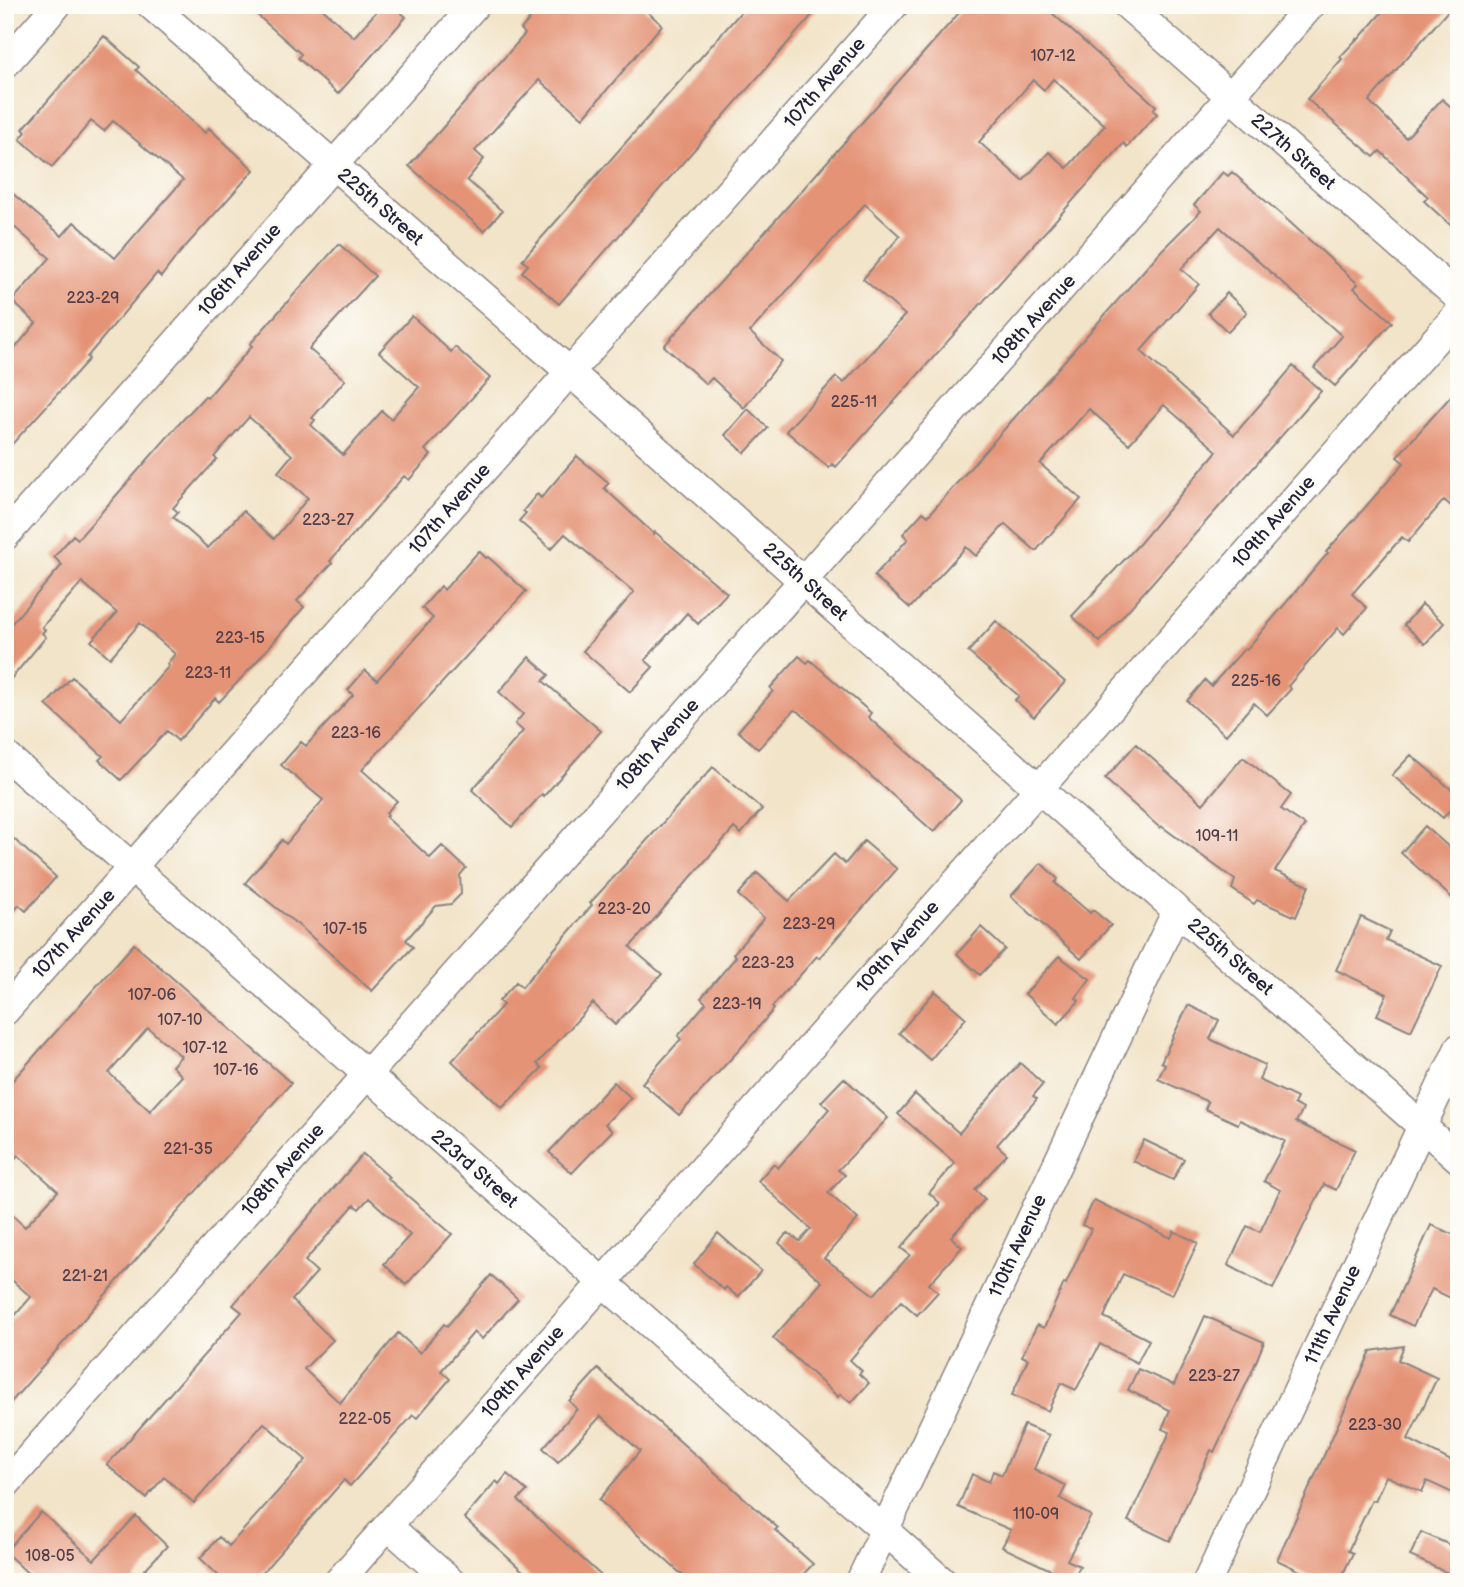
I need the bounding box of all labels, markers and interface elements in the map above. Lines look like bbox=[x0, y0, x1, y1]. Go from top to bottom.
street label: 107th Avenue bbox=[779, 33, 871, 133]
house number: 107-12 bbox=[1031, 47, 1076, 66]
street label: 227th Street bbox=[1246, 109, 1340, 195]
street label: 225th Street bbox=[332, 163, 428, 251]
street label: 106th Avenue bbox=[193, 219, 287, 321]
street label: 108th Avenue bbox=[987, 270, 1081, 370]
house number: 223-29 bbox=[67, 289, 119, 308]
house number: 225-11 bbox=[831, 393, 877, 412]
street label: 107th Avenue bbox=[404, 459, 496, 559]
street label: 109th Avenue bbox=[1228, 471, 1320, 573]
house number: 223-27 bbox=[302, 511, 354, 530]
street label: 225th Street bbox=[758, 538, 852, 626]
house number: 223-15 bbox=[215, 629, 265, 648]
house number: 223-11 bbox=[185, 664, 231, 683]
house number: 225-16 bbox=[1231, 672, 1281, 691]
street label: 108th Avenue bbox=[612, 694, 704, 796]
house number: 223-16 bbox=[331, 724, 381, 743]
house number: 109-11 bbox=[1195, 827, 1239, 846]
street label: 107th Avenue bbox=[28, 884, 120, 984]
street label: 109th Avenue bbox=[852, 896, 944, 998]
house number: 223-20 bbox=[597, 900, 651, 919]
street label: 225th Street bbox=[1182, 913, 1278, 1001]
house number: 223-29 bbox=[783, 915, 835, 934]
house number: 107-15 bbox=[323, 920, 367, 939]
house number: 223-23 bbox=[741, 954, 795, 973]
house number: 107-06 bbox=[128, 986, 176, 1005]
house number: 223-19 bbox=[712, 995, 762, 1014]
house number: 107-10 bbox=[158, 1011, 202, 1030]
house number: 107-12 bbox=[183, 1039, 228, 1058]
house number: 107-16 bbox=[213, 1061, 259, 1080]
street label: 108th Avenue bbox=[237, 1119, 329, 1221]
street label: 223rd Street bbox=[426, 1125, 522, 1213]
house number: 221-35 bbox=[163, 1140, 213, 1159]
street label: 110th Avenue bbox=[984, 1191, 1052, 1301]
street label: 111th Avenue bbox=[1300, 1262, 1366, 1368]
house number: 221-21 bbox=[62, 1267, 108, 1286]
street label: 109th Avenue bbox=[477, 1321, 569, 1423]
house number: 223-27 bbox=[1188, 1367, 1240, 1386]
house number: 222-05 bbox=[339, 1410, 391, 1429]
house number: 223-30 bbox=[1348, 1416, 1402, 1435]
house number: 110-09 bbox=[1013, 1505, 1059, 1524]
house number: 108-05 bbox=[25, 1547, 75, 1566]

